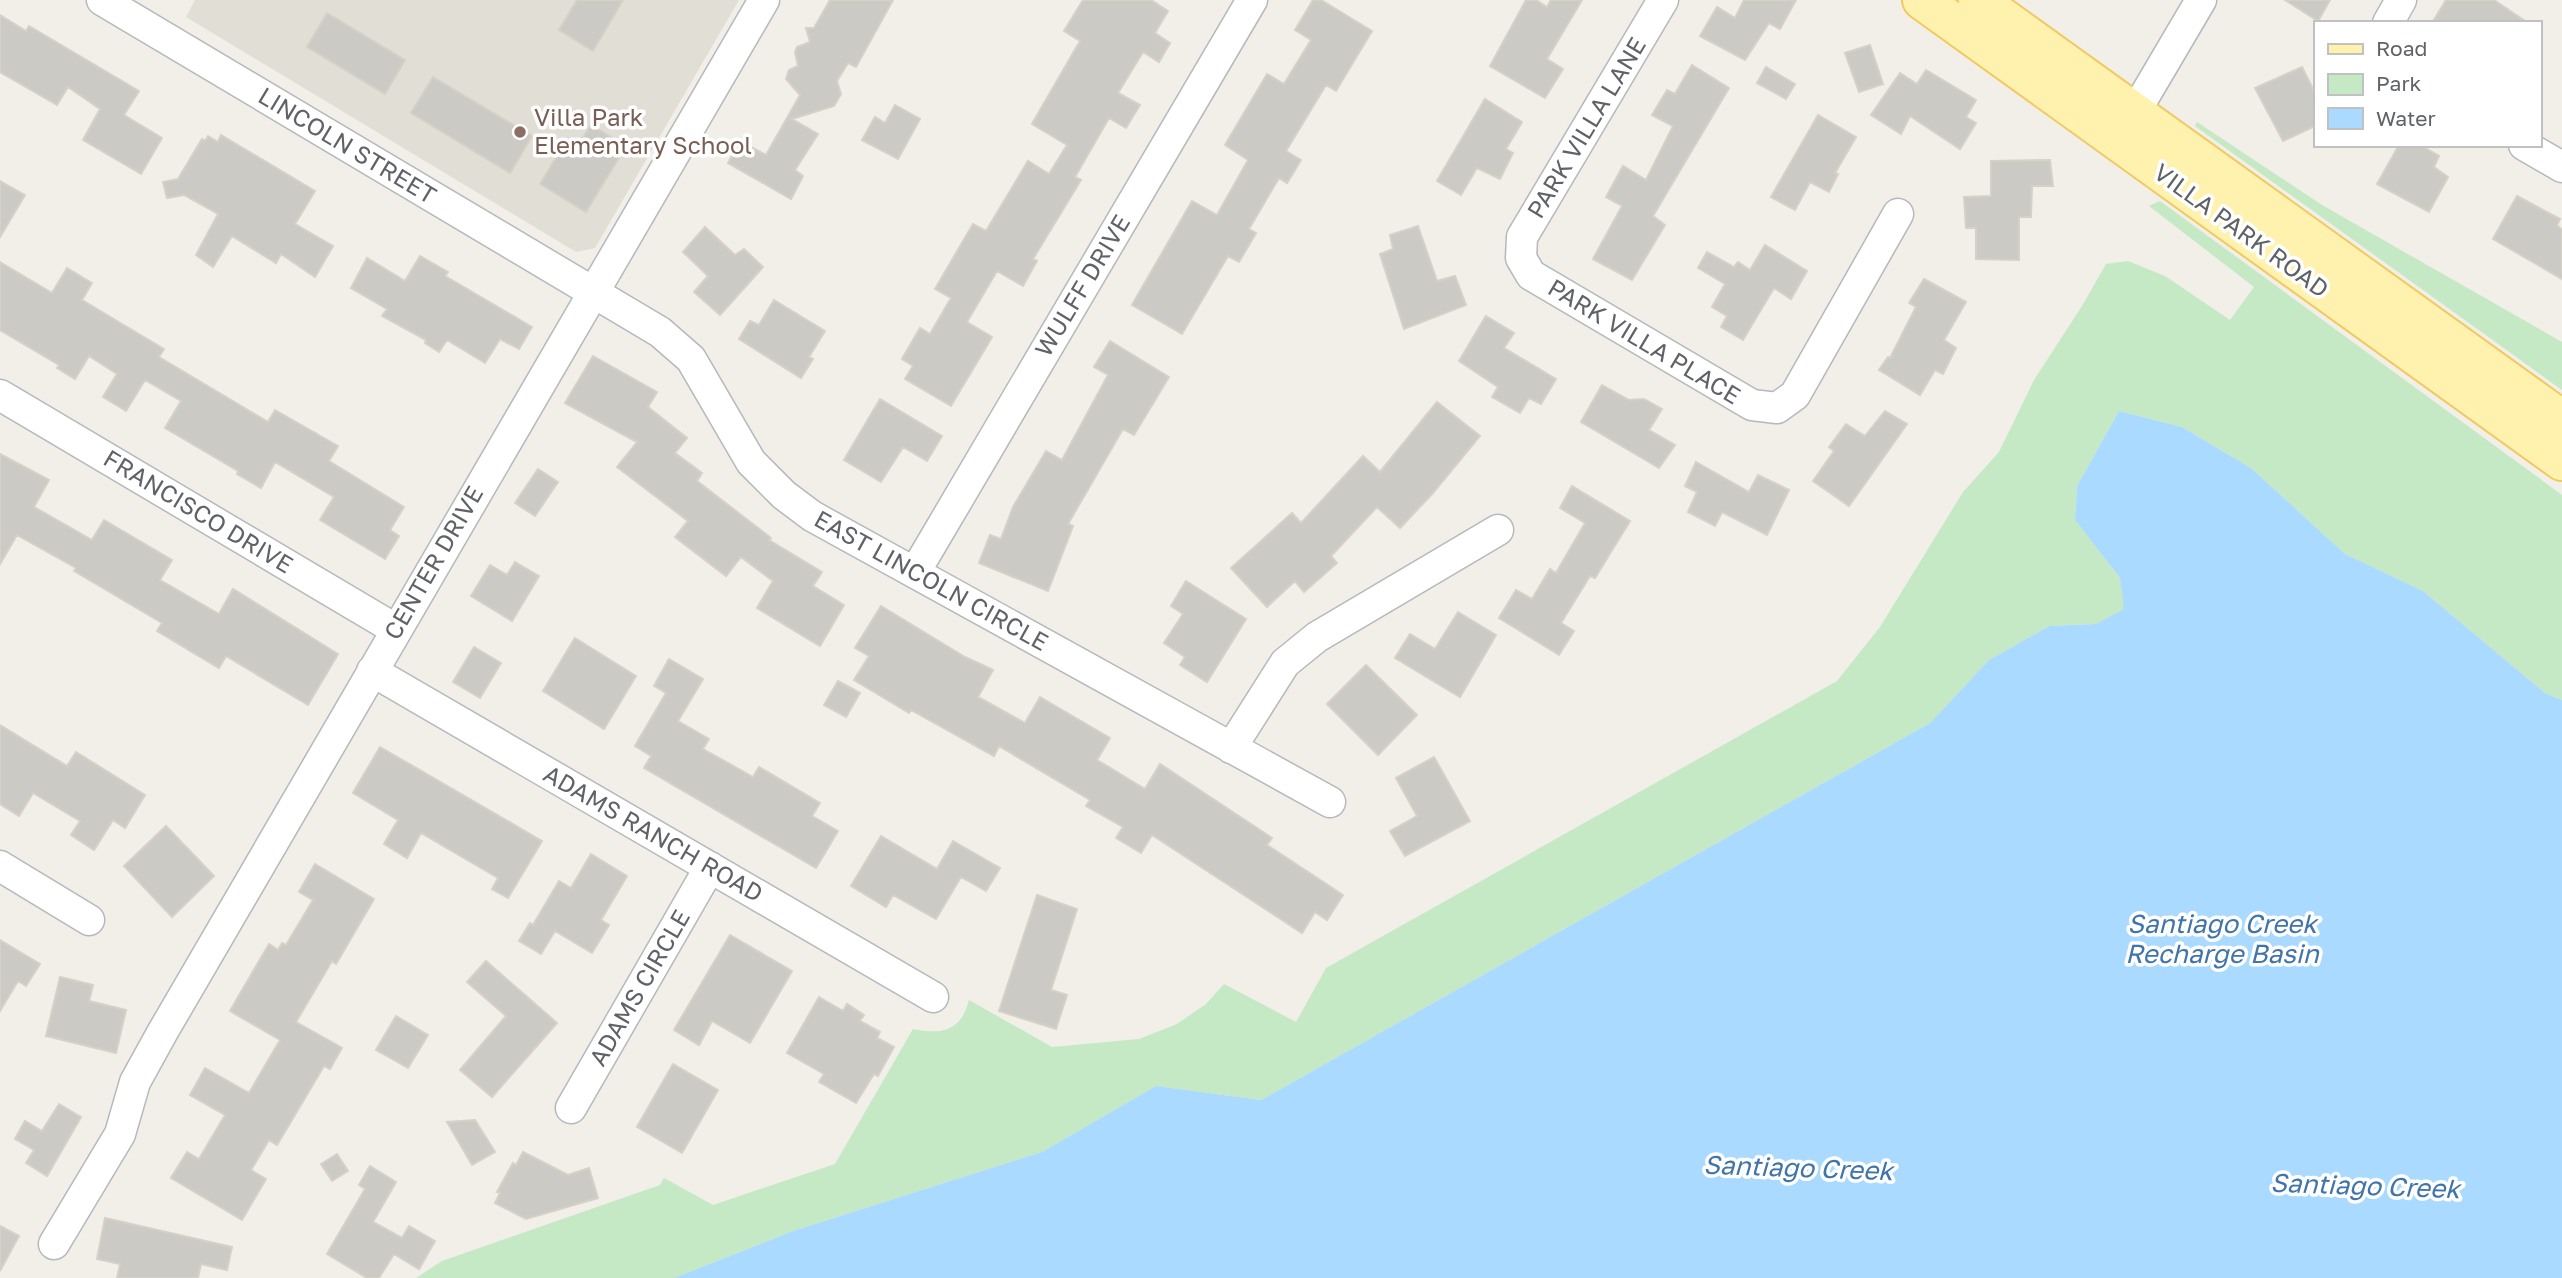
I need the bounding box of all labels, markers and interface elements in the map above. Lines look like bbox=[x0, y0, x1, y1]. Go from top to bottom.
legend bbox=[2314, 21, 2541, 147]
street label: PARK VILLA LANE bbox=[1520, 32, 1651, 223]
text: Road bbox=[2376, 35, 2427, 61]
text: Park bbox=[2376, 70, 2422, 96]
street label: LINCOLN STREET bbox=[254, 80, 442, 209]
place label: Villa Park Elementary School bbox=[534, 102, 752, 159]
text: Water bbox=[2376, 105, 2436, 131]
marker: Villa Park Elementary School bbox=[512, 124, 528, 140]
street label: VILLA PARK ROAD bbox=[2149, 157, 2335, 303]
street label: WULFF DRIVE bbox=[1028, 209, 1135, 361]
street label: PARK VILLA PLACE bbox=[1543, 272, 1746, 410]
street label: FRANCISCO DRIVE bbox=[99, 443, 299, 579]
street label: CENTER DRIVE bbox=[377, 480, 488, 644]
street label: EAST LINCOLN CIRCLE bbox=[810, 503, 1054, 656]
street label: ADAMS RANCH ROAD bbox=[539, 758, 768, 907]
street label: ADAMS CIRCLE bbox=[582, 904, 695, 1070]
water label: Santiago Creek Recharge Basin bbox=[2125, 908, 2320, 969]
water label: Santiago Creek bbox=[1703, 1149, 1896, 1186]
water label: Santiago Creek bbox=[2270, 1167, 2463, 1204]

